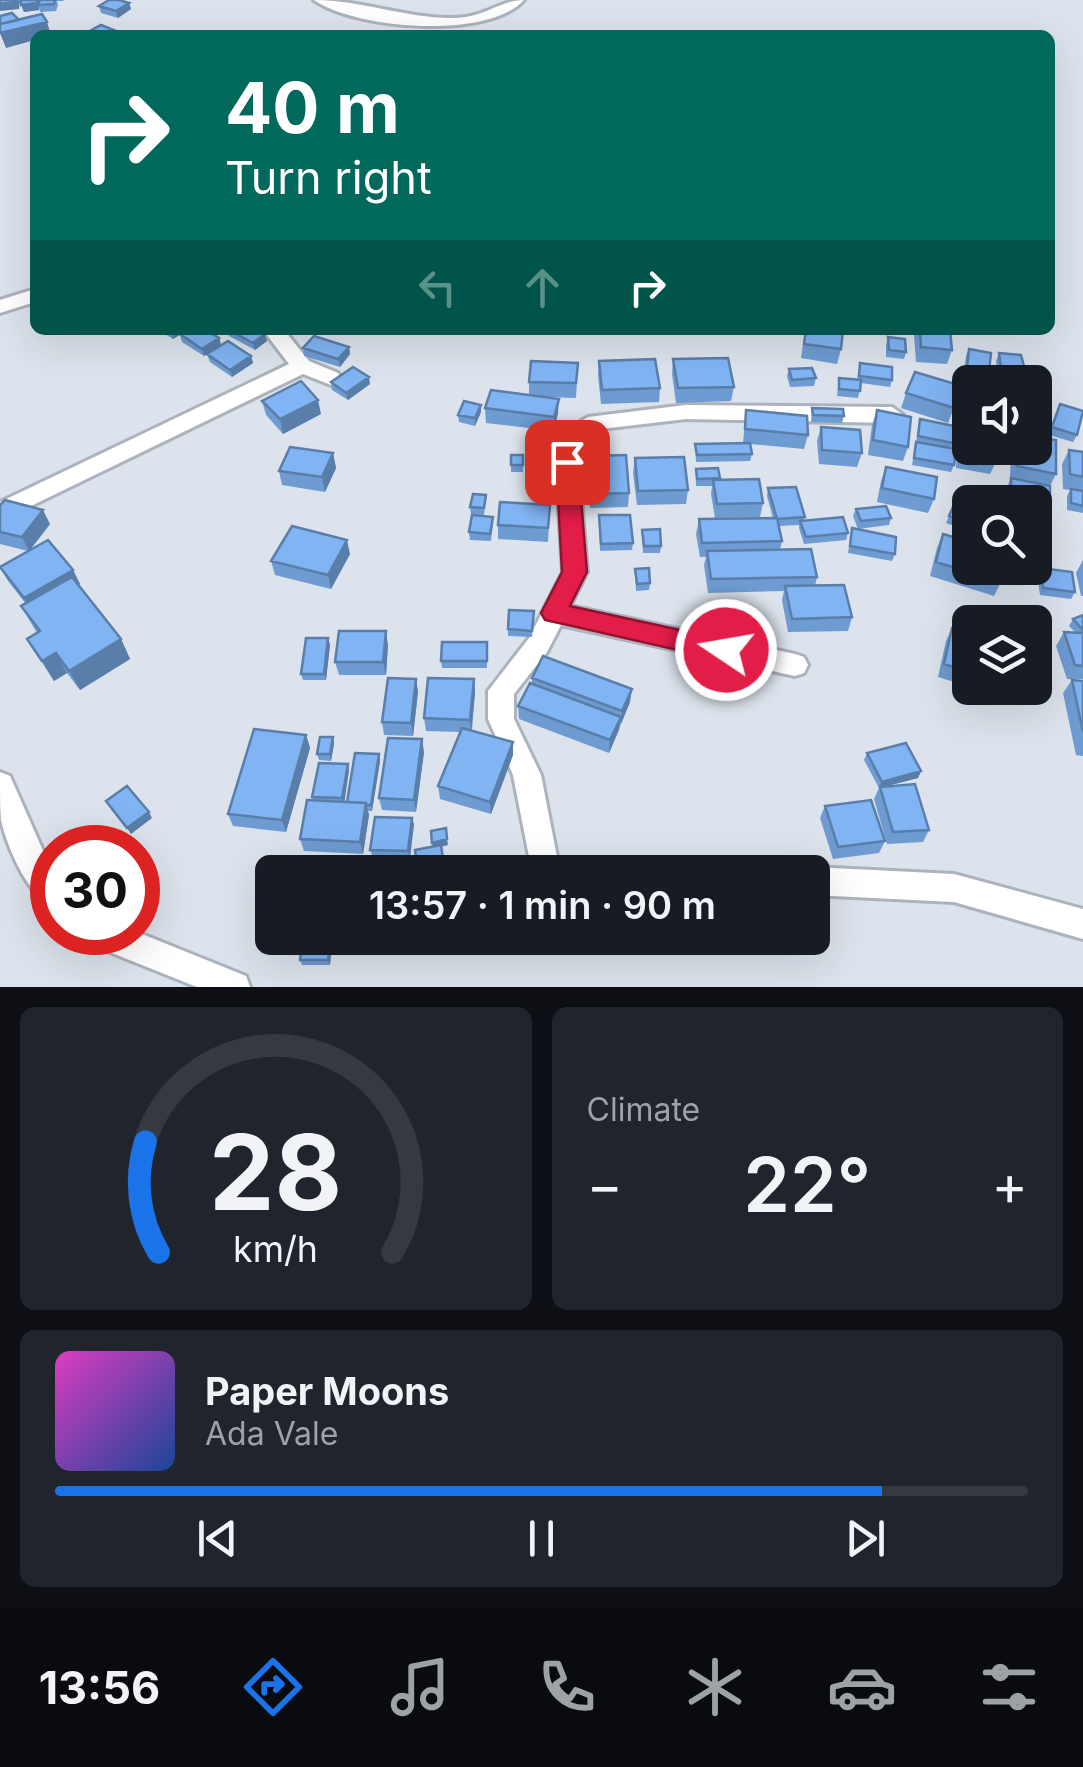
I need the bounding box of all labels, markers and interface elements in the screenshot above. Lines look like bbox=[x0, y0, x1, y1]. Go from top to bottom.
text: 40 m bbox=[225, 65, 400, 150]
icon: right bbox=[60, 70, 190, 200]
text: Turn right bbox=[225, 150, 432, 205]
icon: left bbox=[410, 260, 465, 315]
icon: ahead bbox=[515, 260, 570, 315]
icon: right bbox=[620, 260, 675, 315]
map controls bbox=[952, 365, 1052, 705]
button: sound bbox=[952, 365, 1052, 465]
pin bbox=[525, 420, 610, 505]
icon: arrive bbox=[540, 435, 595, 490]
button: search bbox=[952, 485, 1052, 585]
position arrow bbox=[674, 598, 778, 702]
button: layers bbox=[952, 605, 1052, 705]
speed limit sign: 30 bbox=[30, 825, 160, 955]
text: 13:57 · 1 min · 90 m bbox=[369, 882, 716, 928]
text: Climate bbox=[587, 1090, 700, 1129]
text: 28 bbox=[209, 1109, 342, 1235]
text: 22° bbox=[743, 1139, 871, 1230]
text: − bbox=[587, 1152, 623, 1218]
text: + bbox=[992, 1152, 1028, 1218]
text: km/h bbox=[233, 1227, 318, 1271]
text: Paper Moons bbox=[205, 1368, 449, 1414]
text: Ada Vale bbox=[205, 1414, 338, 1453]
icon: previous bbox=[190, 1511, 245, 1566]
icon: pause bbox=[514, 1511, 569, 1566]
icon: next bbox=[838, 1511, 893, 1566]
icon: directions bbox=[238, 1652, 308, 1722]
icon: music bbox=[385, 1652, 455, 1722]
icon: phone bbox=[532, 1652, 602, 1722]
icon: climate bbox=[680, 1652, 750, 1722]
icon: car bbox=[827, 1652, 897, 1722]
icon: filters bbox=[974, 1652, 1044, 1722]
text: 13:56 bbox=[39, 1660, 160, 1715]

